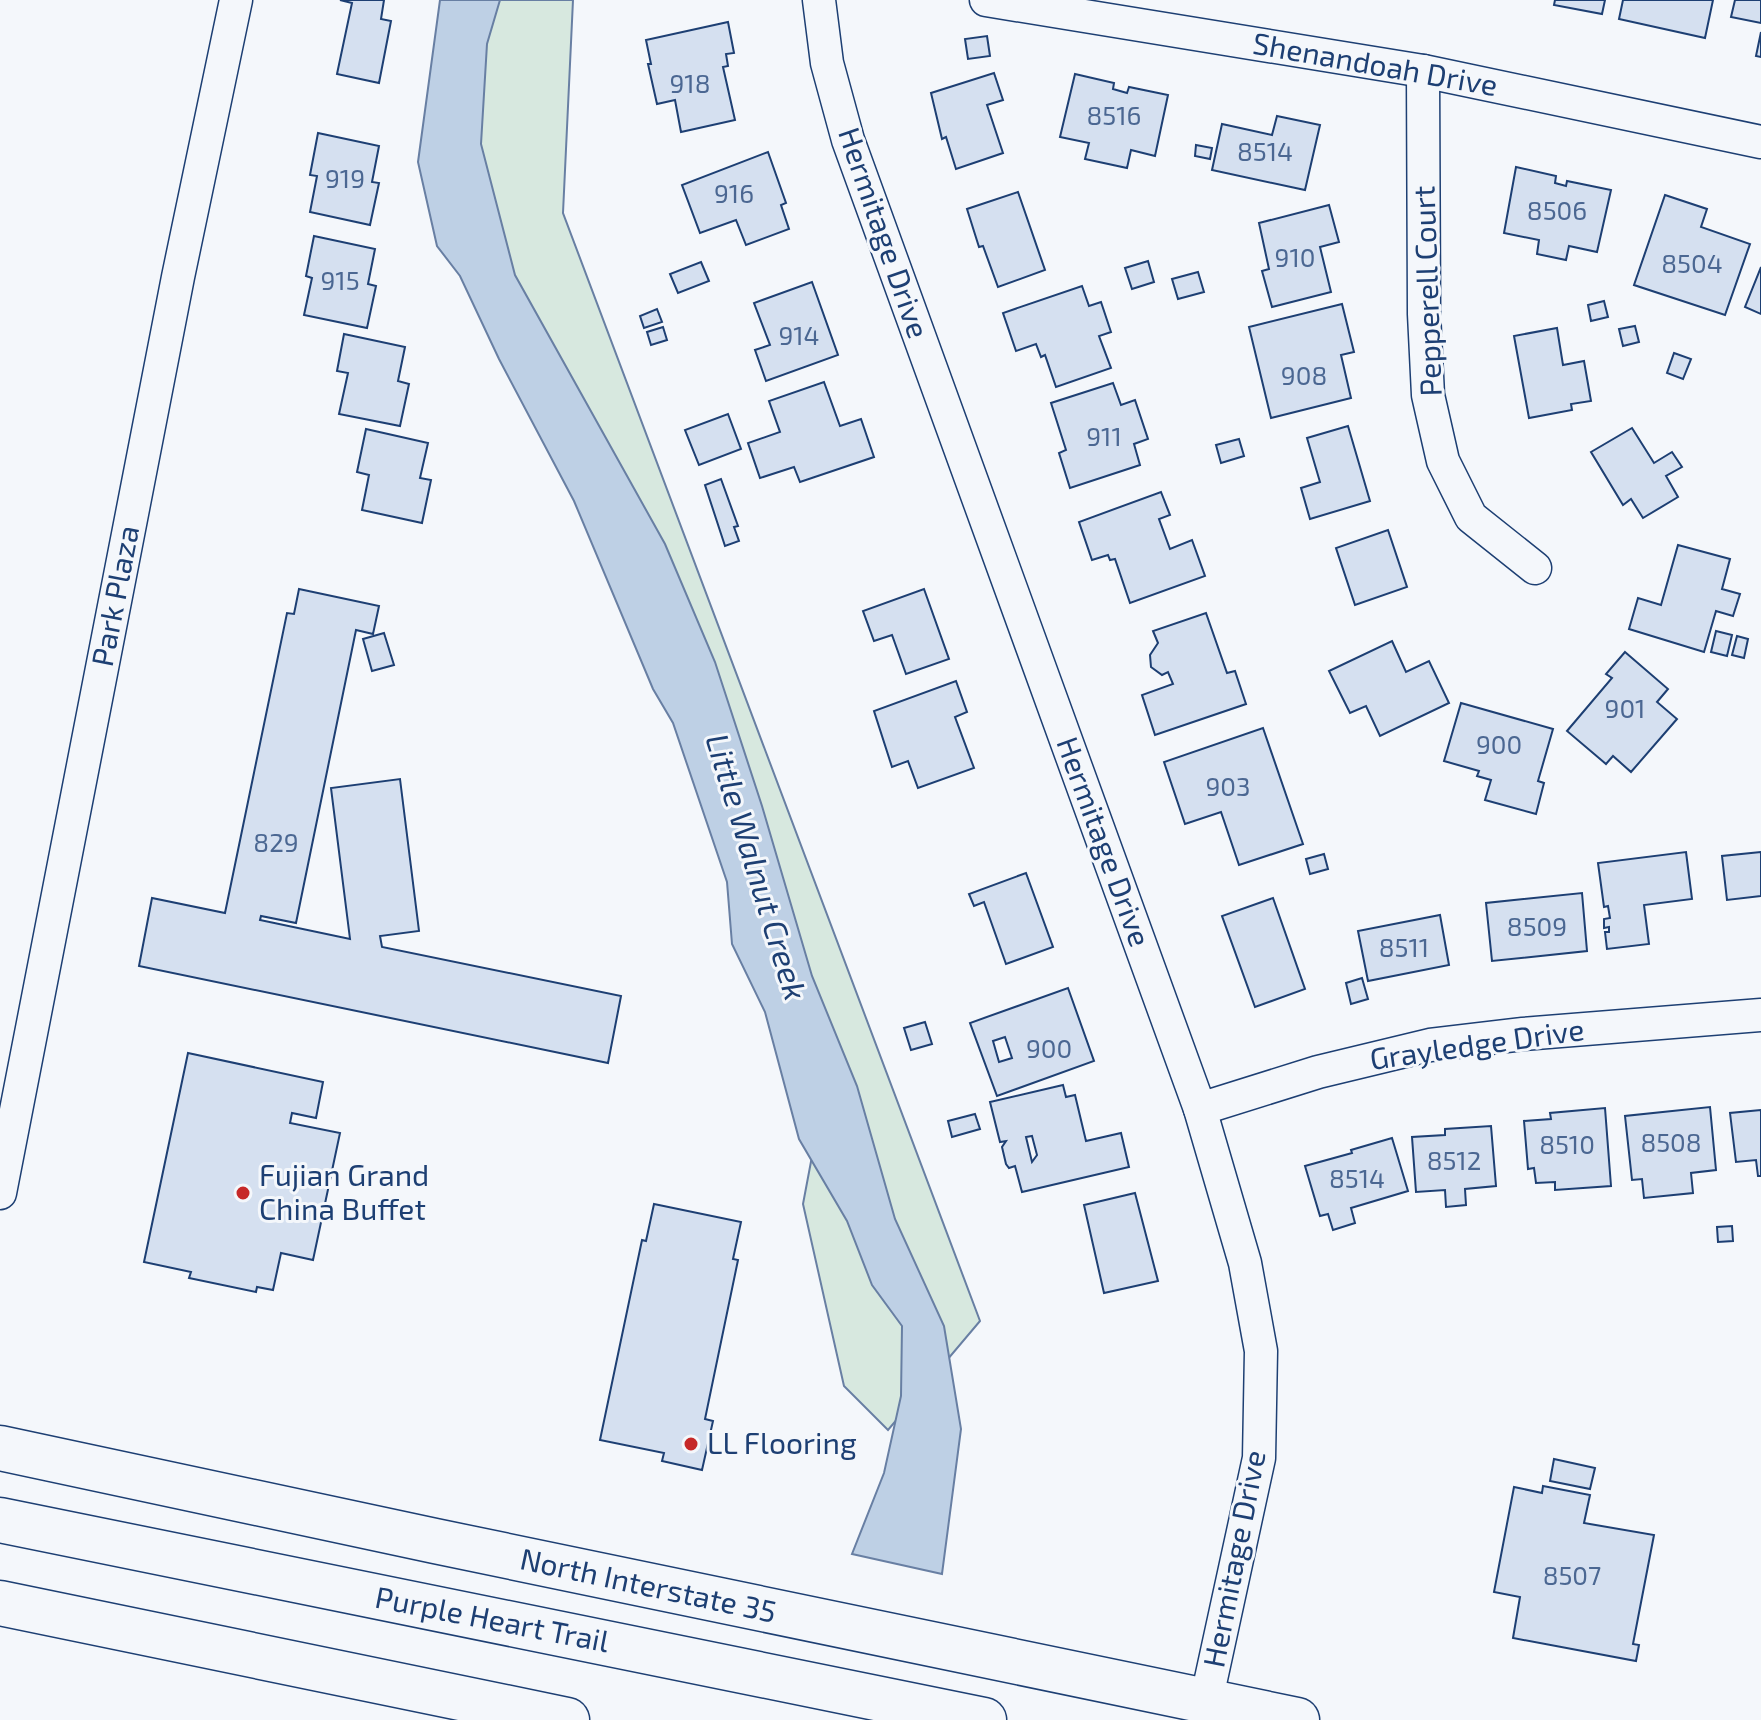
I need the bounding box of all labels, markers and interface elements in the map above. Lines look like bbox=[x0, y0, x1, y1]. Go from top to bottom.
street label: Shenandoah Drive bbox=[1250, 24, 1500, 102]
house number: 918 bbox=[669, 67, 711, 98]
house number: 8516 bbox=[1087, 99, 1141, 130]
street label: Hermitage Drive bbox=[832, 122, 938, 342]
house number: 8514 bbox=[1237, 135, 1293, 166]
house number: 919 bbox=[325, 162, 365, 193]
house number: 916 bbox=[714, 177, 754, 208]
street label: Pepperell Court bbox=[1404, 185, 1448, 397]
house number: 8506 bbox=[1527, 194, 1587, 225]
house number: 910 bbox=[1275, 241, 1315, 272]
house number: 8504 bbox=[1661, 247, 1723, 278]
house number: 915 bbox=[320, 264, 360, 295]
house number: 914 bbox=[778, 319, 820, 350]
house number: 908 bbox=[1281, 359, 1327, 390]
house number: 911 bbox=[1086, 420, 1122, 451]
street label: Park Plaza bbox=[83, 522, 145, 669]
house number: 901 bbox=[1605, 692, 1645, 723]
house number: 900 bbox=[1476, 728, 1522, 759]
water label: Little Walnut Creek bbox=[699, 729, 816, 1004]
street label: Hermitage Drive bbox=[1050, 732, 1159, 951]
house number: 903 bbox=[1205, 770, 1251, 801]
house number: 829 bbox=[253, 826, 299, 857]
house number: 8509 bbox=[1507, 910, 1567, 941]
house number: 8511 bbox=[1379, 931, 1429, 962]
street label: Grayledge Drive bbox=[1367, 1010, 1586, 1076]
house number: 900 bbox=[1026, 1032, 1072, 1063]
house number: 8508 bbox=[1640, 1126, 1702, 1157]
house number: 8510 bbox=[1539, 1128, 1595, 1159]
house number: 8512 bbox=[1427, 1144, 1481, 1175]
place label: Fujian Grand China Buffet bbox=[259, 1156, 429, 1226]
house number: 8514 bbox=[1329, 1162, 1385, 1193]
marker: Fujian Grand China Buffet bbox=[234, 1184, 252, 1202]
place label: LL Flooring bbox=[707, 1424, 857, 1460]
marker: LL Flooring bbox=[682, 1435, 700, 1453]
street label: Hermitage Drive bbox=[1194, 1447, 1272, 1670]
street label: North Interstate 35 bbox=[517, 1539, 780, 1629]
house number: 8507 bbox=[1543, 1559, 1601, 1590]
street label: Purple Heart Trail bbox=[372, 1578, 612, 1658]

